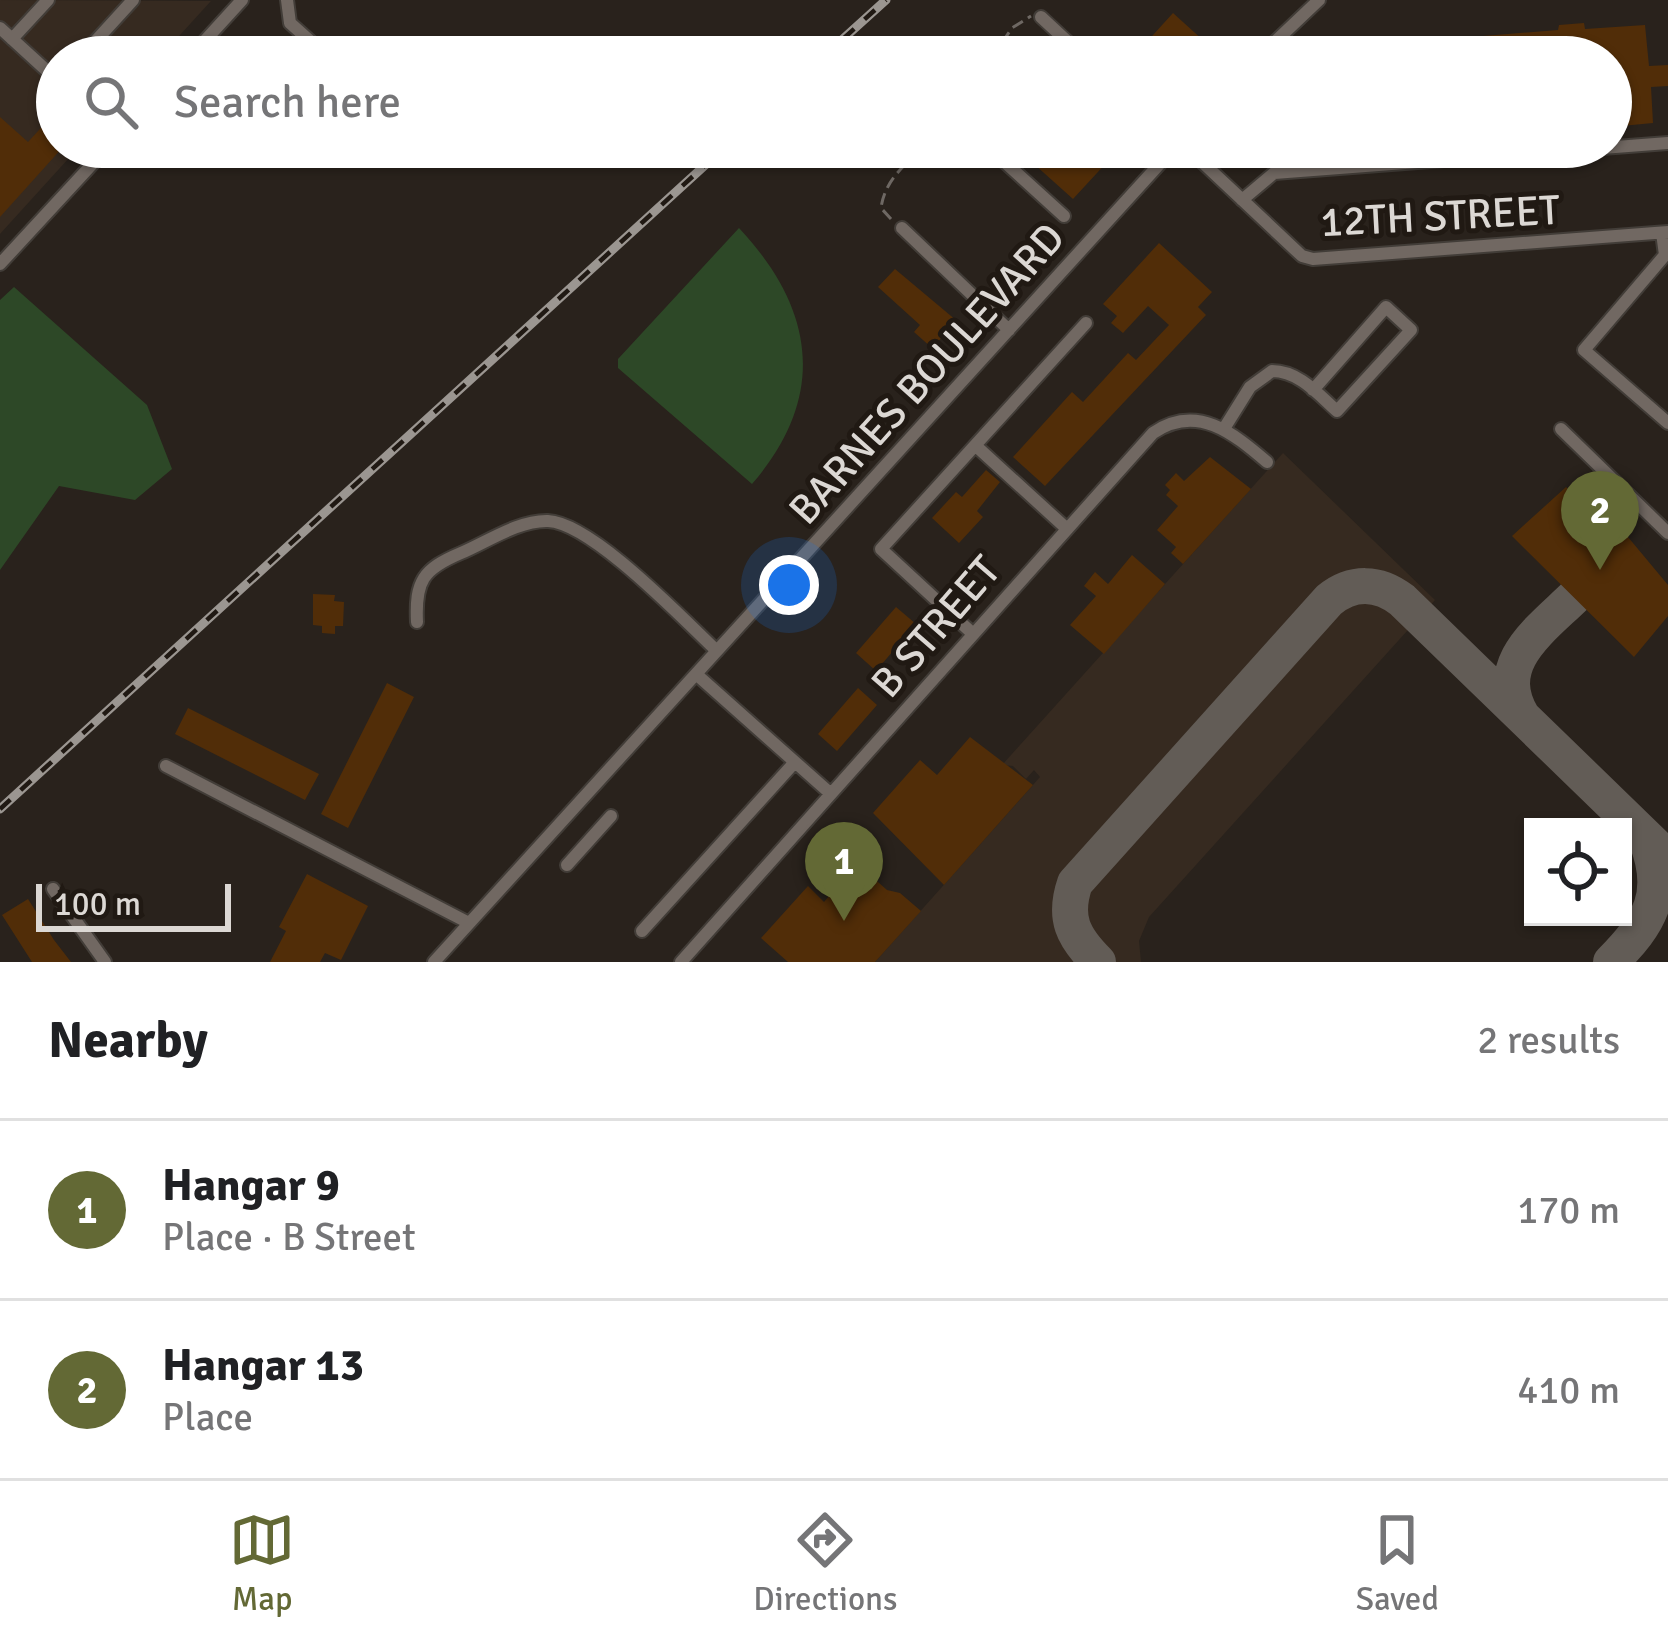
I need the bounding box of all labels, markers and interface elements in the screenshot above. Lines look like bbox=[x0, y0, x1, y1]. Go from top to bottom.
search box bbox=[36, 36, 1632, 168]
icon: search bbox=[78, 69, 144, 135]
text: Search here bbox=[174, 75, 401, 130]
street label: 12TH STREET bbox=[1319, 185, 1562, 248]
street label: BARNES BOULEVARD bbox=[779, 213, 1076, 535]
pin: 2 bbox=[1561, 471, 1639, 570]
street label: B STREET bbox=[861, 545, 1012, 708]
your location bbox=[759, 555, 819, 615]
map controls bbox=[1524, 818, 1632, 926]
button: locate bbox=[1524, 818, 1632, 926]
pin: 1 bbox=[805, 822, 883, 921]
scale bar bbox=[36, 878, 231, 931]
text: 100 m bbox=[54, 884, 141, 925]
text: Nearby bbox=[48, 1009, 208, 1072]
text: 2 results bbox=[1477, 1016, 1620, 1064]
text: Hangar 9 bbox=[162, 1158, 340, 1213]
text: 1 bbox=[76, 1186, 98, 1234]
text: 170 m bbox=[1517, 1186, 1620, 1234]
text: Place · B Street bbox=[162, 1213, 416, 1261]
text: Hangar 13 bbox=[162, 1338, 364, 1393]
text: 2 bbox=[76, 1366, 98, 1414]
text: 410 m bbox=[1517, 1366, 1620, 1414]
text: Place bbox=[162, 1393, 253, 1441]
tab: Map bbox=[229, 1507, 295, 1620]
tab: Directions bbox=[753, 1507, 898, 1620]
tab: Saved bbox=[1356, 1507, 1439, 1620]

